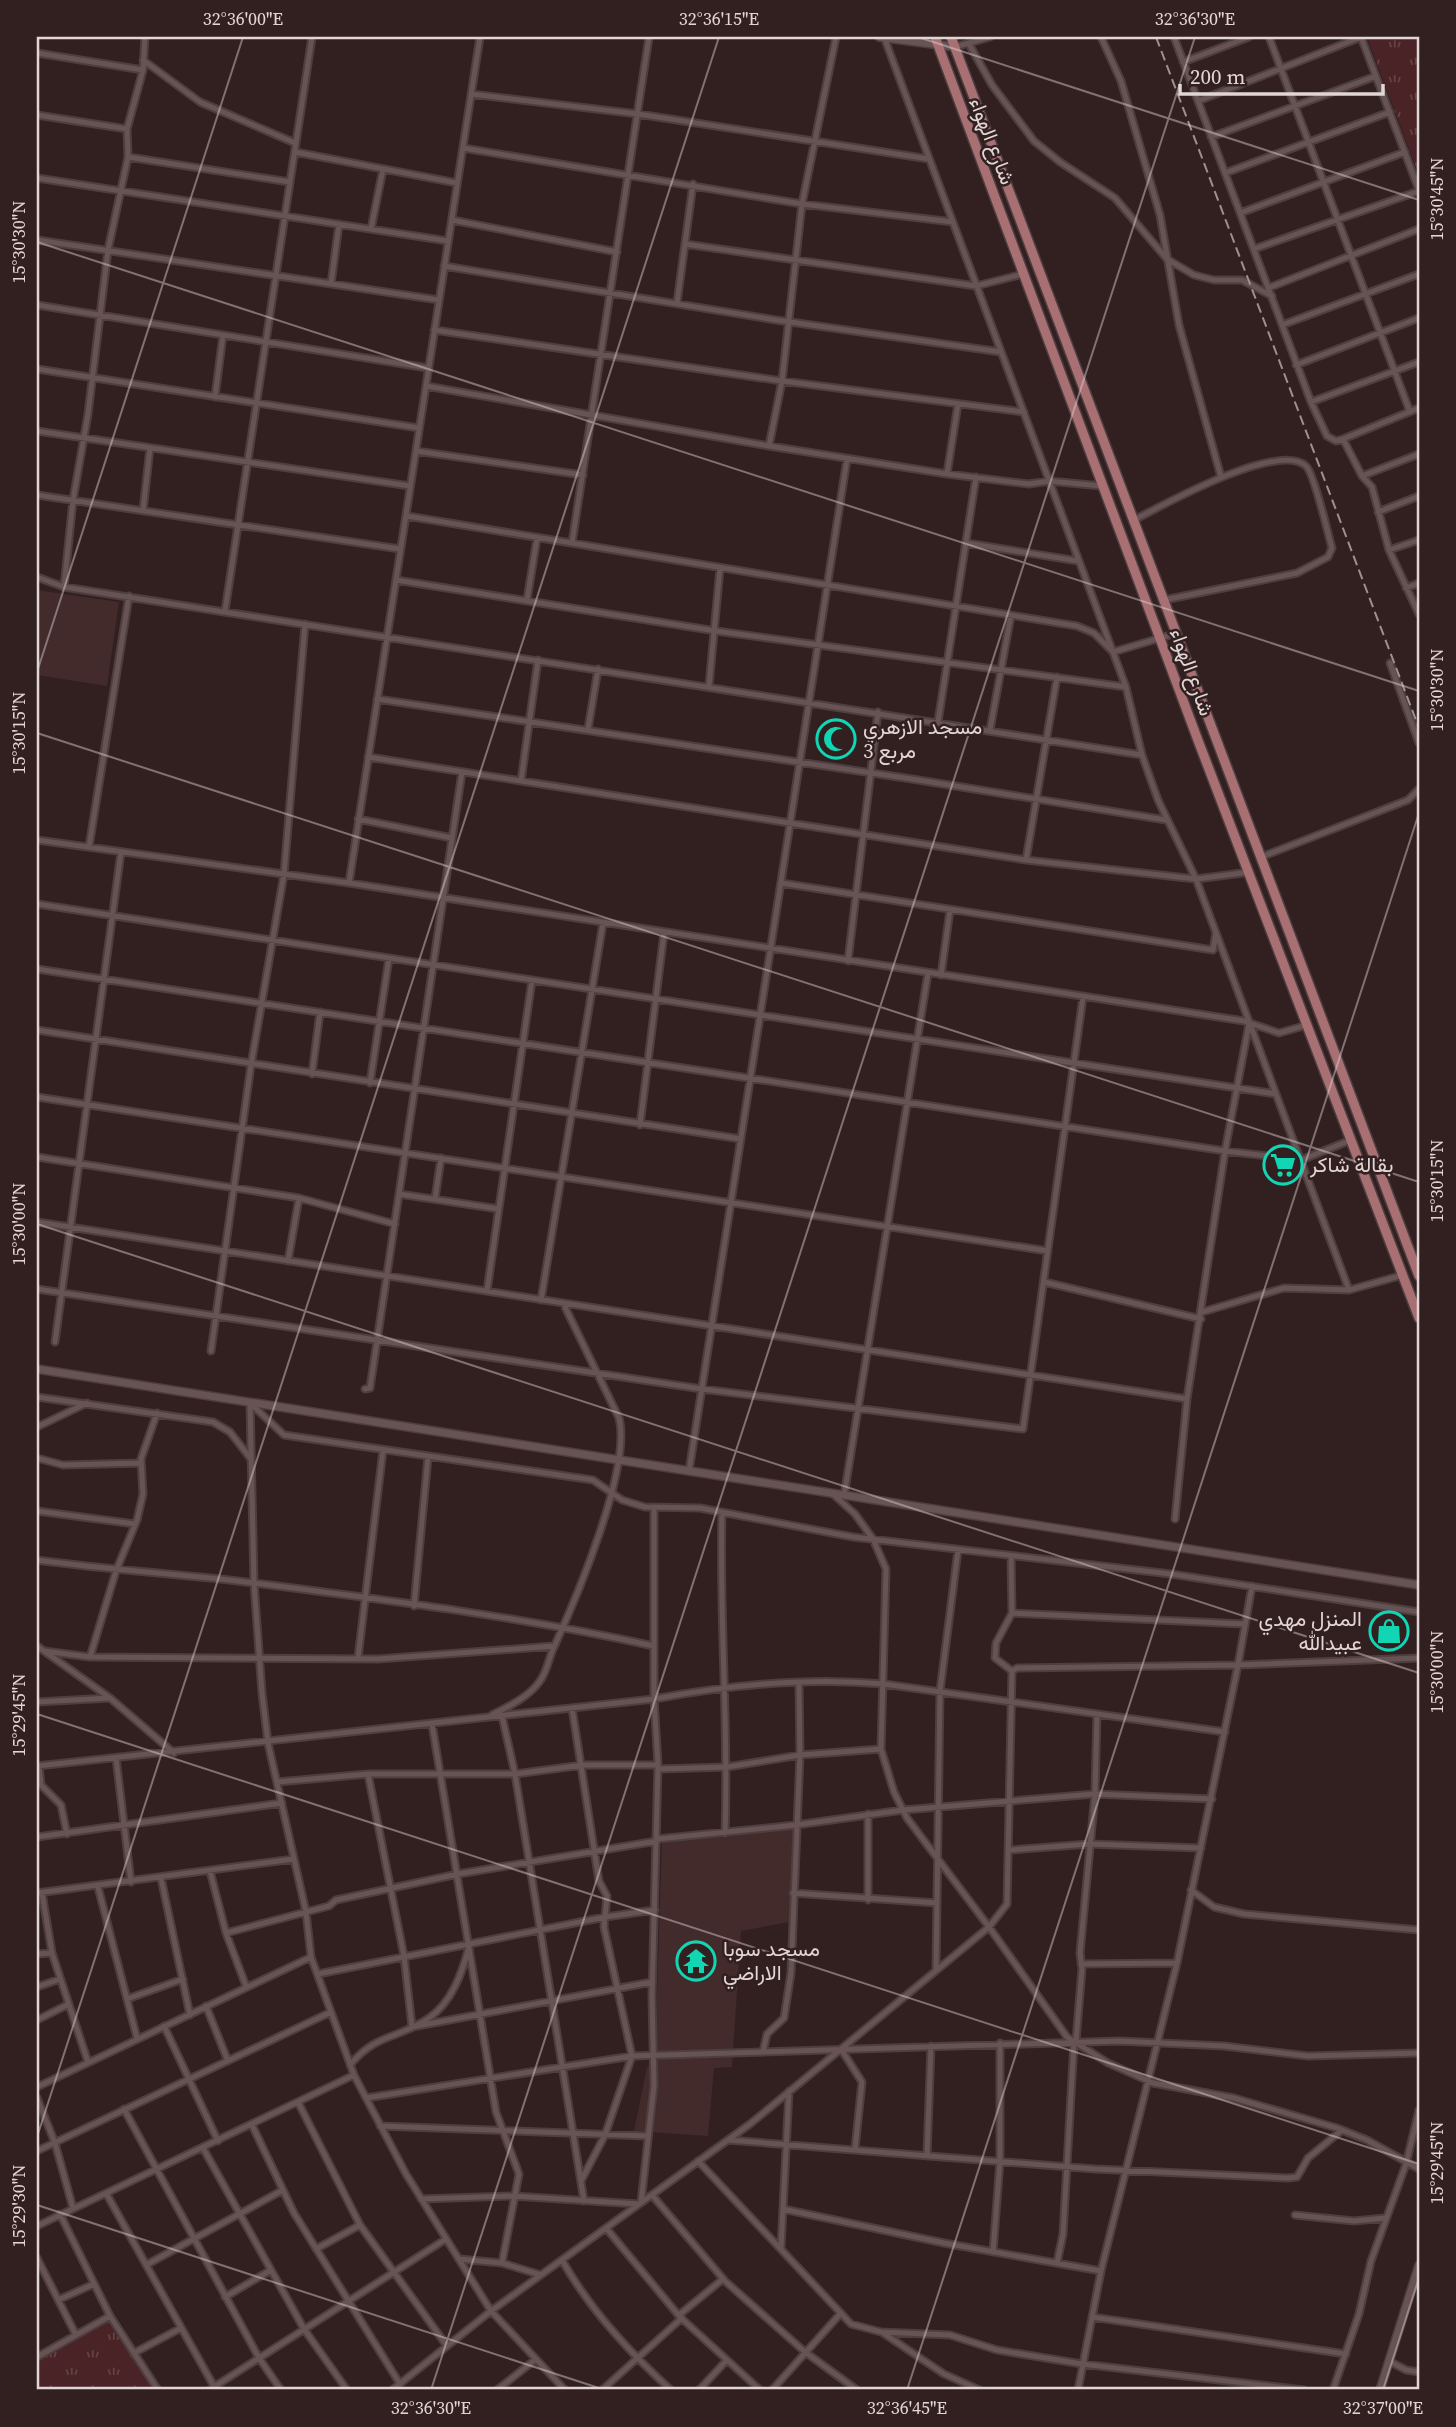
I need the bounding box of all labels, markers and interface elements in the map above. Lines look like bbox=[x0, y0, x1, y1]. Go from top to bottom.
text: 32°36'00"E bbox=[203, 6, 283, 31]
text: 32°36'15"E bbox=[679, 6, 759, 31]
text: 32°36'30"E bbox=[1155, 6, 1235, 31]
scale bar bbox=[1180, 52, 1382, 96]
text: 200 m bbox=[1190, 62, 1245, 91]
street label: شارع الهواء bbox=[963, 93, 1022, 189]
text: 15°30'45"N bbox=[1424, 158, 1449, 240]
text: 15°30'30"N bbox=[6, 201, 31, 283]
street label: شارع الهواء bbox=[1163, 624, 1222, 720]
text: 15°30'30"N bbox=[1424, 649, 1449, 731]
text: 15°30'15"N bbox=[6, 692, 31, 774]
place label: مسجد الازهري مربع 3 bbox=[863, 712, 982, 765]
mosque icon: مسجد الازهري مربع 3 bbox=[815, 718, 857, 760]
text: 15°30'15"N bbox=[1424, 1140, 1449, 1222]
supermarket icon: بقالة شاكر bbox=[1262, 1144, 1304, 1186]
place label: بقالة شاكر bbox=[1309, 1150, 1393, 1179]
text: 15°30'00"N bbox=[6, 1183, 31, 1265]
place label: المنزل مهدي عبيدالله bbox=[1259, 1604, 1362, 1657]
shop icon: المنزل مهدي عبيدالله bbox=[1368, 1610, 1410, 1652]
text: 15°30'00"N bbox=[1424, 1631, 1449, 1713]
text: 15°29'45"N bbox=[6, 1674, 31, 1756]
place label: مسجد سوبا الاراضي bbox=[723, 1934, 820, 1990]
temple icon: مسجد سوبا الاراضي bbox=[675, 1940, 717, 1982]
text: 15°29'45"N bbox=[1424, 2122, 1449, 2204]
text: 15°29'30"N bbox=[6, 2165, 31, 2247]
text: 32°36'30"E bbox=[391, 2395, 471, 2420]
text: 32°36'45"E bbox=[867, 2395, 947, 2420]
text: 32°37'00"E bbox=[1343, 2395, 1423, 2420]

